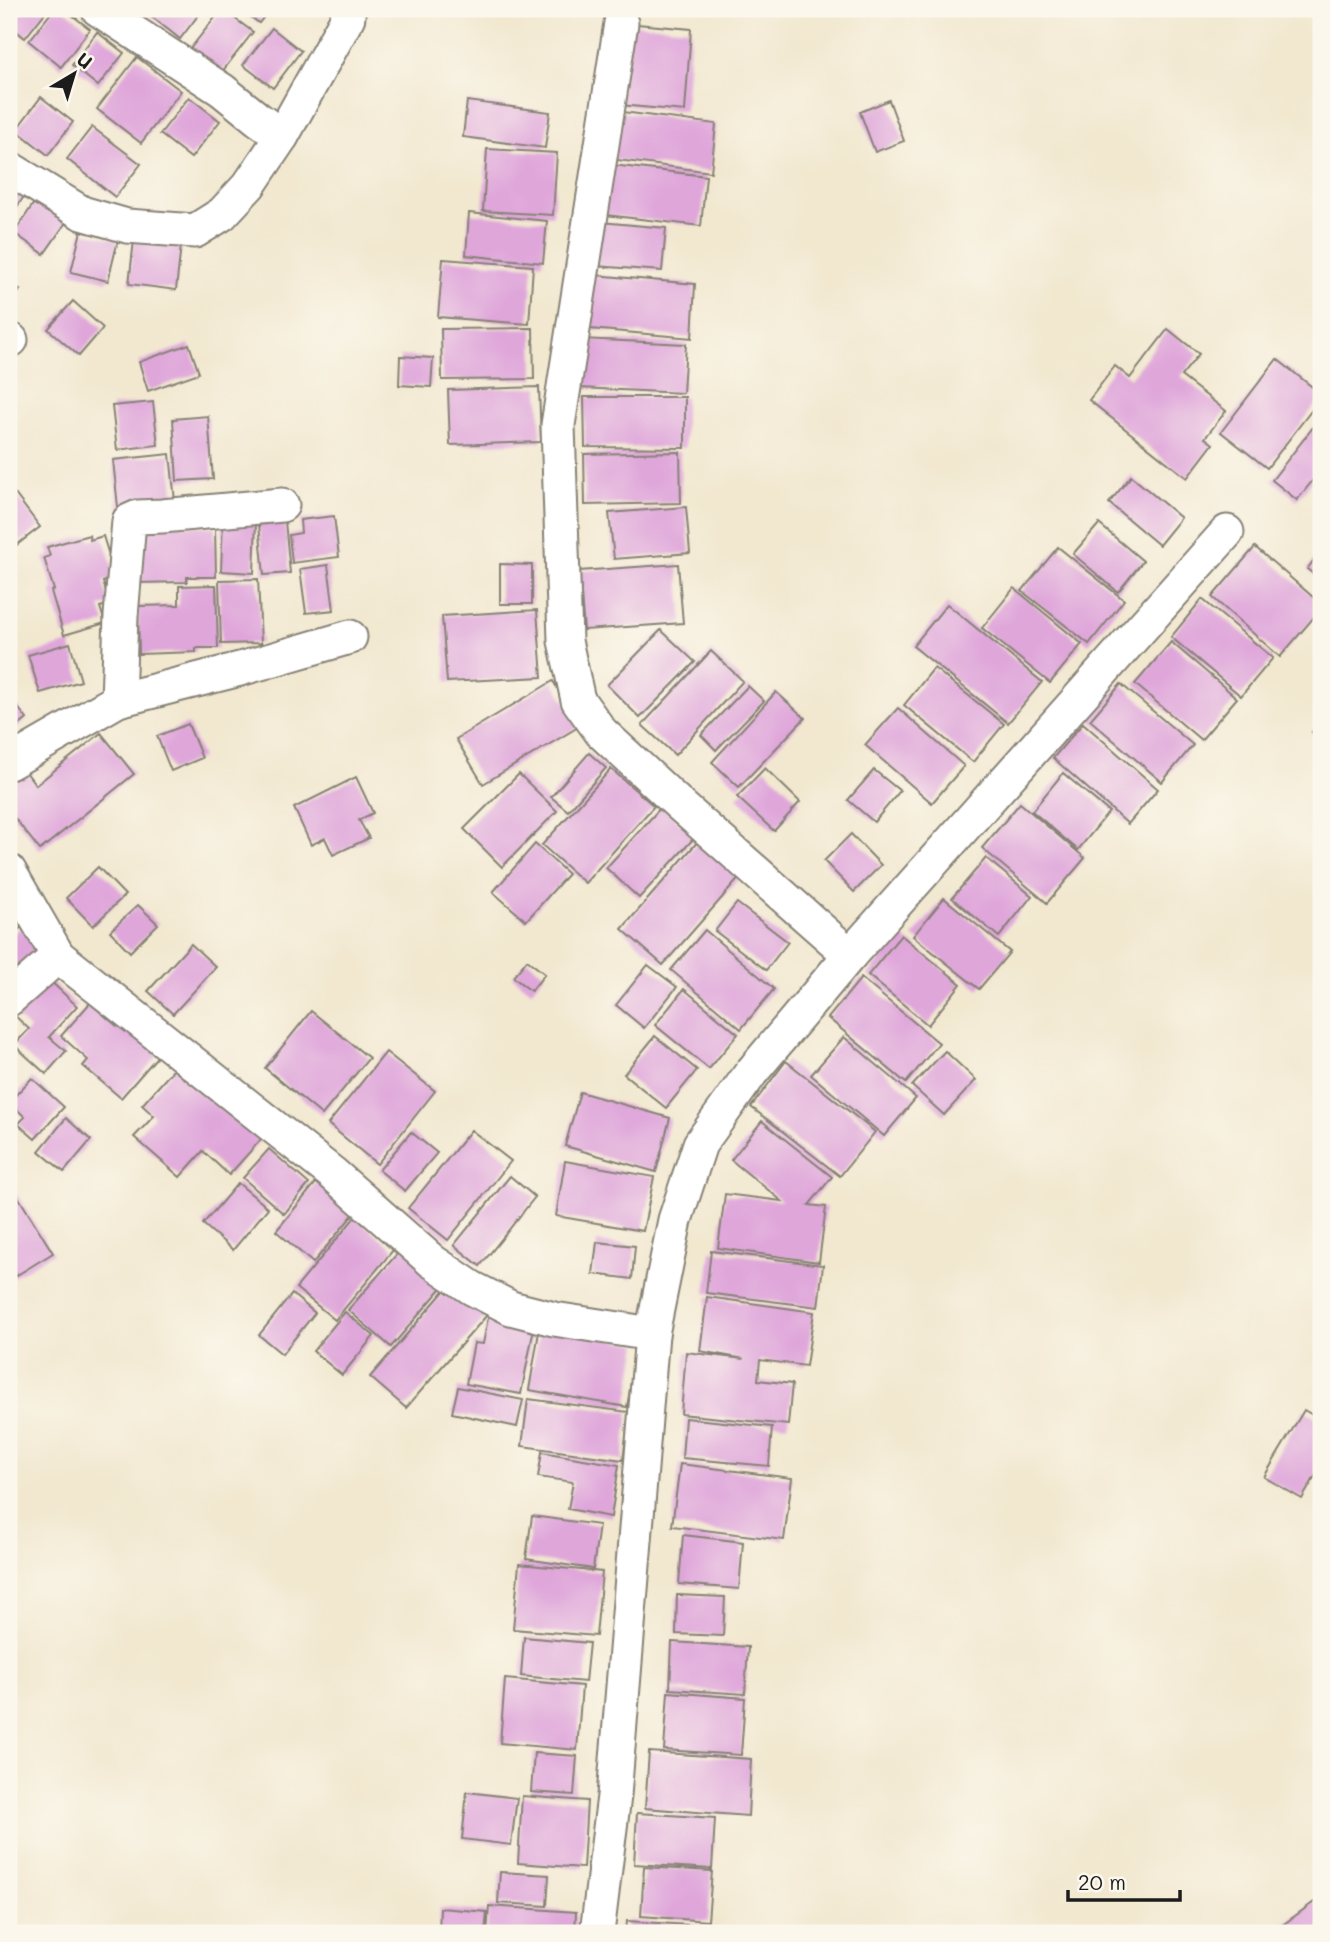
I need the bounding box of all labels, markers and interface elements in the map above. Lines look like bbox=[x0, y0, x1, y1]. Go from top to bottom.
north arrow bbox=[38, 38, 108, 108]
text: U bbox=[72, 46, 98, 74]
scale bar bbox=[1068, 1858, 1180, 1902]
text: 20 m bbox=[1078, 1868, 1126, 1895]

